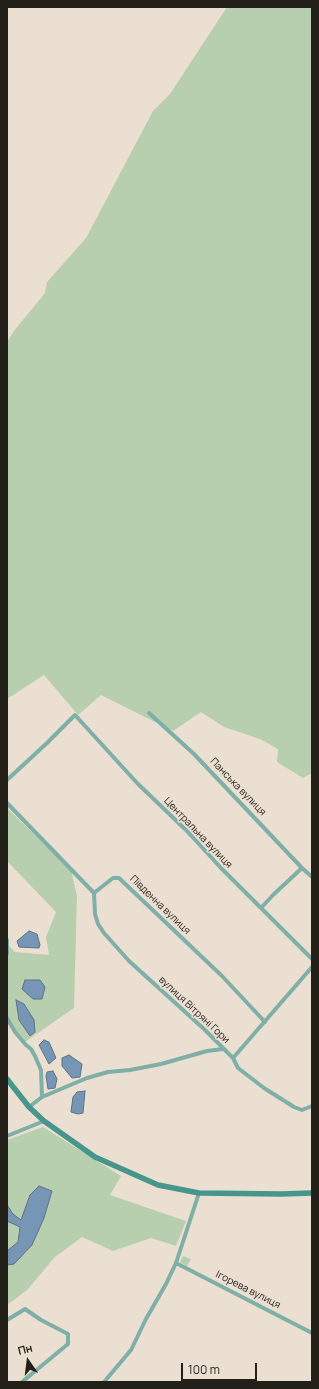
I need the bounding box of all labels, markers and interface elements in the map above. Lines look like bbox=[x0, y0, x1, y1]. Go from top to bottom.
street label: Панська вулиця bbox=[208, 756, 268, 818]
street label: Центральна вулиця bbox=[161, 795, 235, 871]
street label: Південна вулиця bbox=[127, 873, 193, 937]
street label: вулиця Вітряні Гори bbox=[156, 974, 232, 1046]
street label: Ігорева вулиця bbox=[214, 1269, 282, 1311]
text: Пн bbox=[16, 1340, 34, 1358]
north arrow bbox=[8, 1341, 48, 1381]
scale bar bbox=[183, 1355, 259, 1381]
text: 100 m bbox=[188, 1361, 220, 1378]

